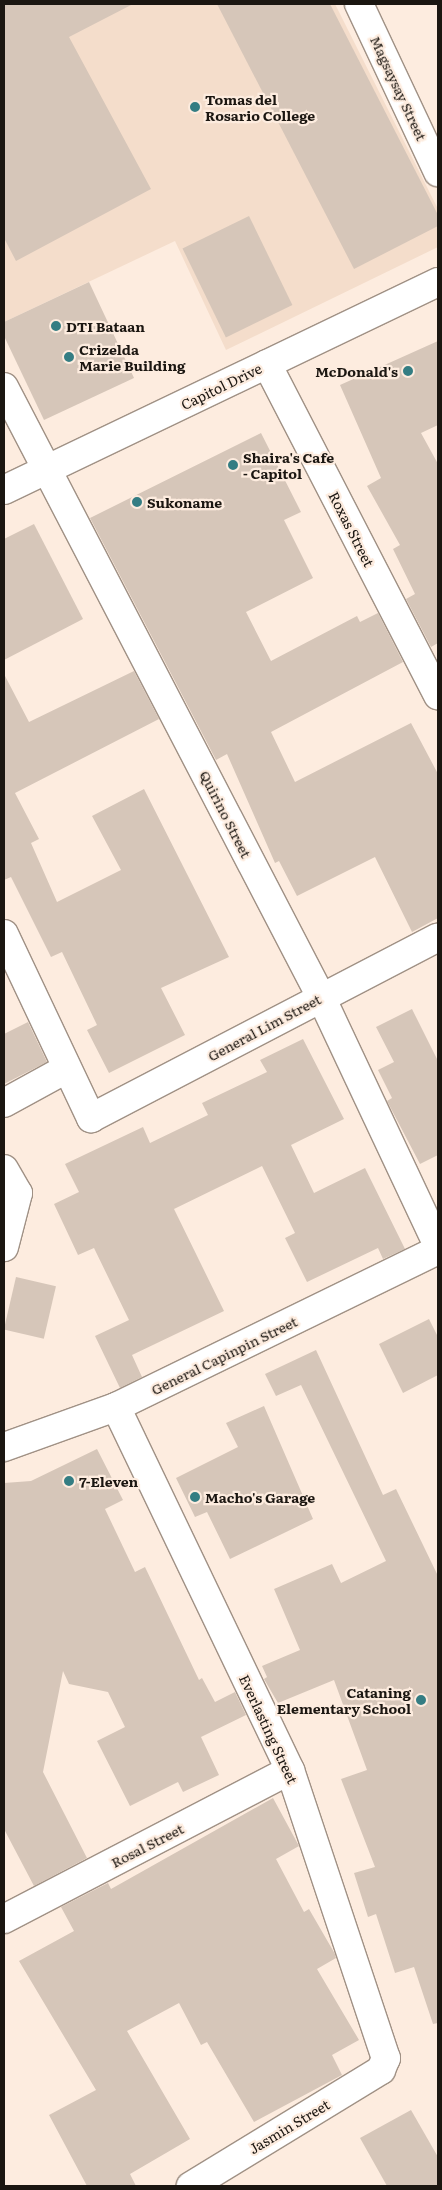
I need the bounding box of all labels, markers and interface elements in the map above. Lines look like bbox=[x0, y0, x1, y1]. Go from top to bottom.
street label: Magsaysay Street bbox=[367, 33, 431, 143]
place label: Tomas del Rosario College bbox=[205, 91, 315, 124]
marker: Tomas del Rosario College bbox=[189, 101, 201, 113]
place label: DTI Bataan bbox=[66, 318, 145, 334]
marker: DTI Bataan bbox=[50, 320, 62, 332]
place label: Crizelda Marie Building bbox=[79, 341, 186, 374]
marker: Crizelda Marie Building bbox=[63, 351, 75, 363]
street label: Capitol Drive bbox=[178, 359, 264, 413]
place label: McDonald's bbox=[315, 363, 398, 379]
marker: McDonald's bbox=[402, 365, 414, 377]
place label: Shaira's Cafe - Capitol bbox=[243, 449, 334, 482]
marker: Shaira's Cafe - Capitol bbox=[227, 459, 239, 471]
street label: Roxas Street bbox=[326, 489, 378, 569]
place label: Sukoname bbox=[147, 494, 222, 510]
marker: Sukoname bbox=[131, 496, 143, 508]
street label: Quirino Street bbox=[197, 768, 255, 860]
street label: General Lim Street bbox=[205, 990, 323, 1064]
street label: General Capinpin Street bbox=[148, 1312, 300, 1398]
place label: 7-Eleven bbox=[79, 1473, 138, 1489]
marker: 7-Eleven bbox=[63, 1475, 75, 1487]
place label: Macho's Garage bbox=[205, 1489, 315, 1505]
marker: Macho's Garage bbox=[189, 1491, 201, 1503]
street label: Everlasting Street bbox=[236, 1672, 302, 1786]
place label: Cataning Elementary School bbox=[277, 1684, 411, 1716]
marker: Cataning Elementary School bbox=[415, 1694, 427, 1706]
street label: Rosal Street bbox=[108, 1820, 186, 1870]
street label: Jasmin Street bbox=[246, 2095, 332, 2157]

